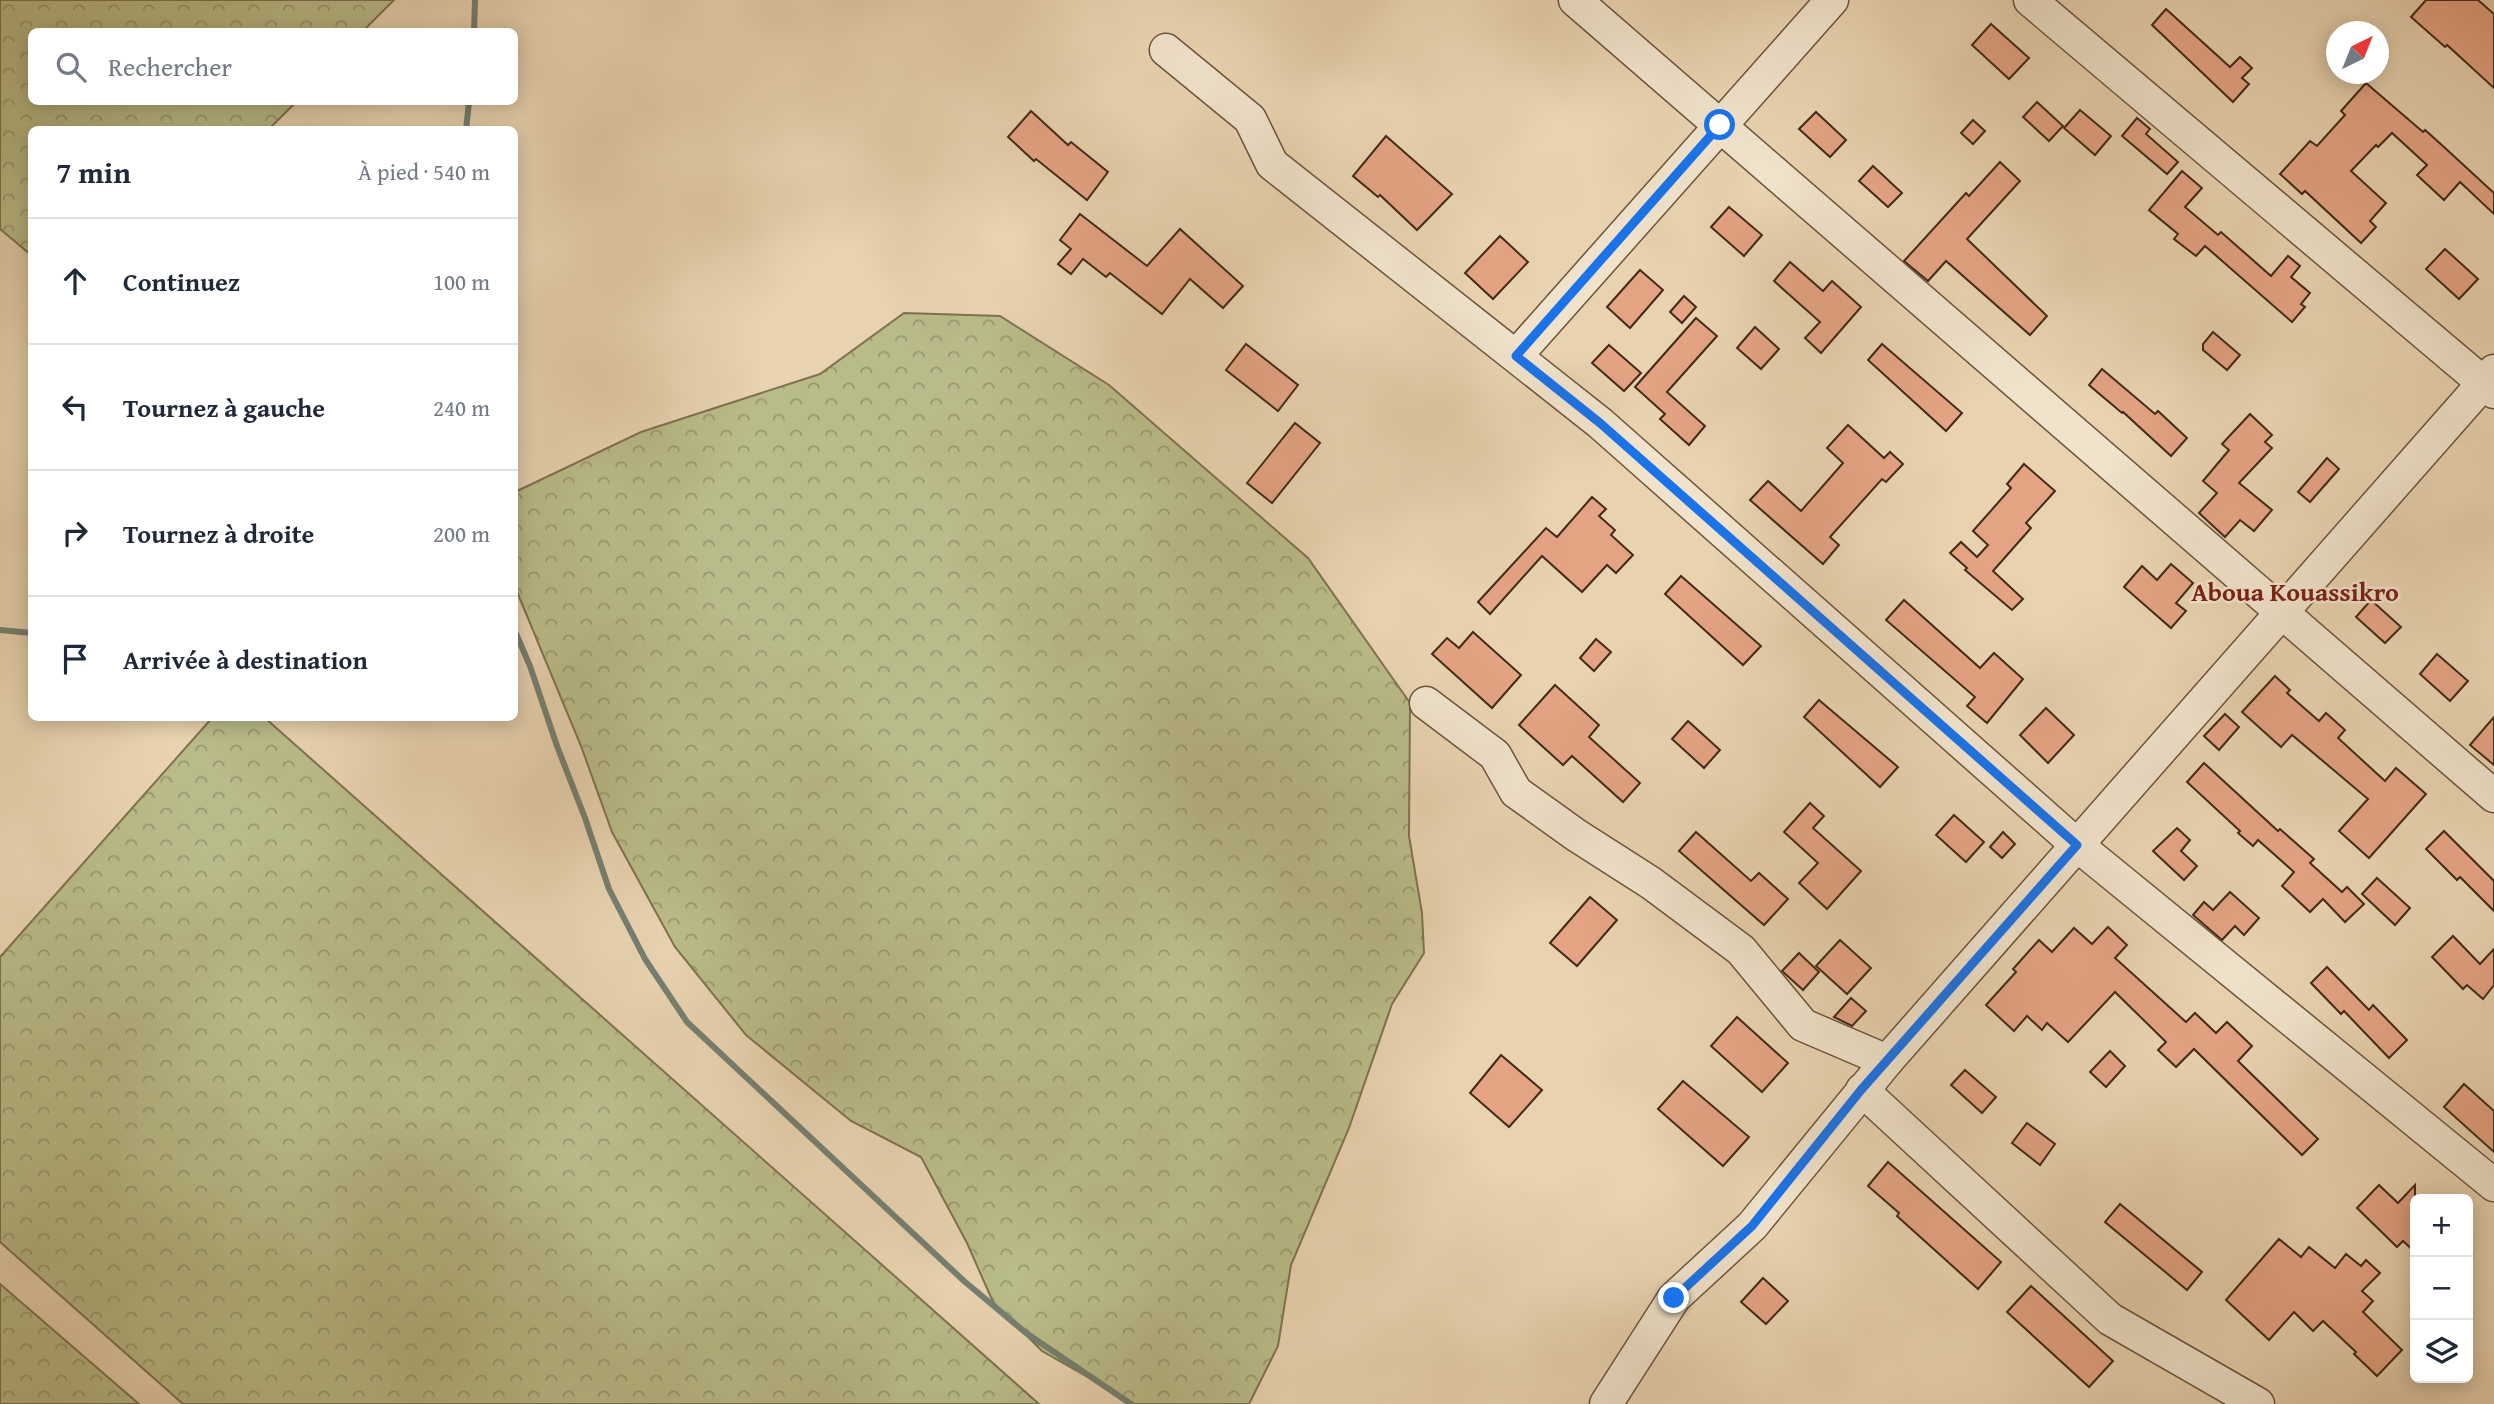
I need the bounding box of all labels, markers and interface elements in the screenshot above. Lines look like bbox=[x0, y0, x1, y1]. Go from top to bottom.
north arrow bbox=[2326, 21, 2389, 84]
search box bbox=[28, 28, 518, 105]
text: Rechercher bbox=[108, 47, 232, 86]
icon: search bbox=[52, 48, 90, 86]
route start bbox=[1704, 109, 1735, 140]
text: 7 min bbox=[56, 150, 131, 194]
text: À pied · 540 m bbox=[358, 155, 490, 188]
icon: ahead bbox=[56, 262, 94, 300]
text: Continuez bbox=[123, 262, 240, 301]
text: 100 m bbox=[433, 265, 490, 298]
icon: left bbox=[56, 388, 94, 426]
text: Tournez à gauche bbox=[123, 388, 325, 427]
text: 240 m bbox=[433, 391, 490, 424]
icon: right bbox=[56, 514, 94, 552]
text: Tournez à droite bbox=[123, 514, 314, 553]
text: 200 m bbox=[433, 517, 490, 550]
district label: Aboua Kouassikro bbox=[2191, 572, 2399, 611]
icon: arrive bbox=[56, 640, 94, 678]
text: Arrivée à destination bbox=[123, 640, 368, 679]
map controls bbox=[2410, 1194, 2473, 1383]
button: + bbox=[2410, 1194, 2473, 1257]
button: − bbox=[2410, 1257, 2473, 1320]
route end bbox=[1658, 1282, 1689, 1313]
button: layers bbox=[2410, 1320, 2473, 1383]

